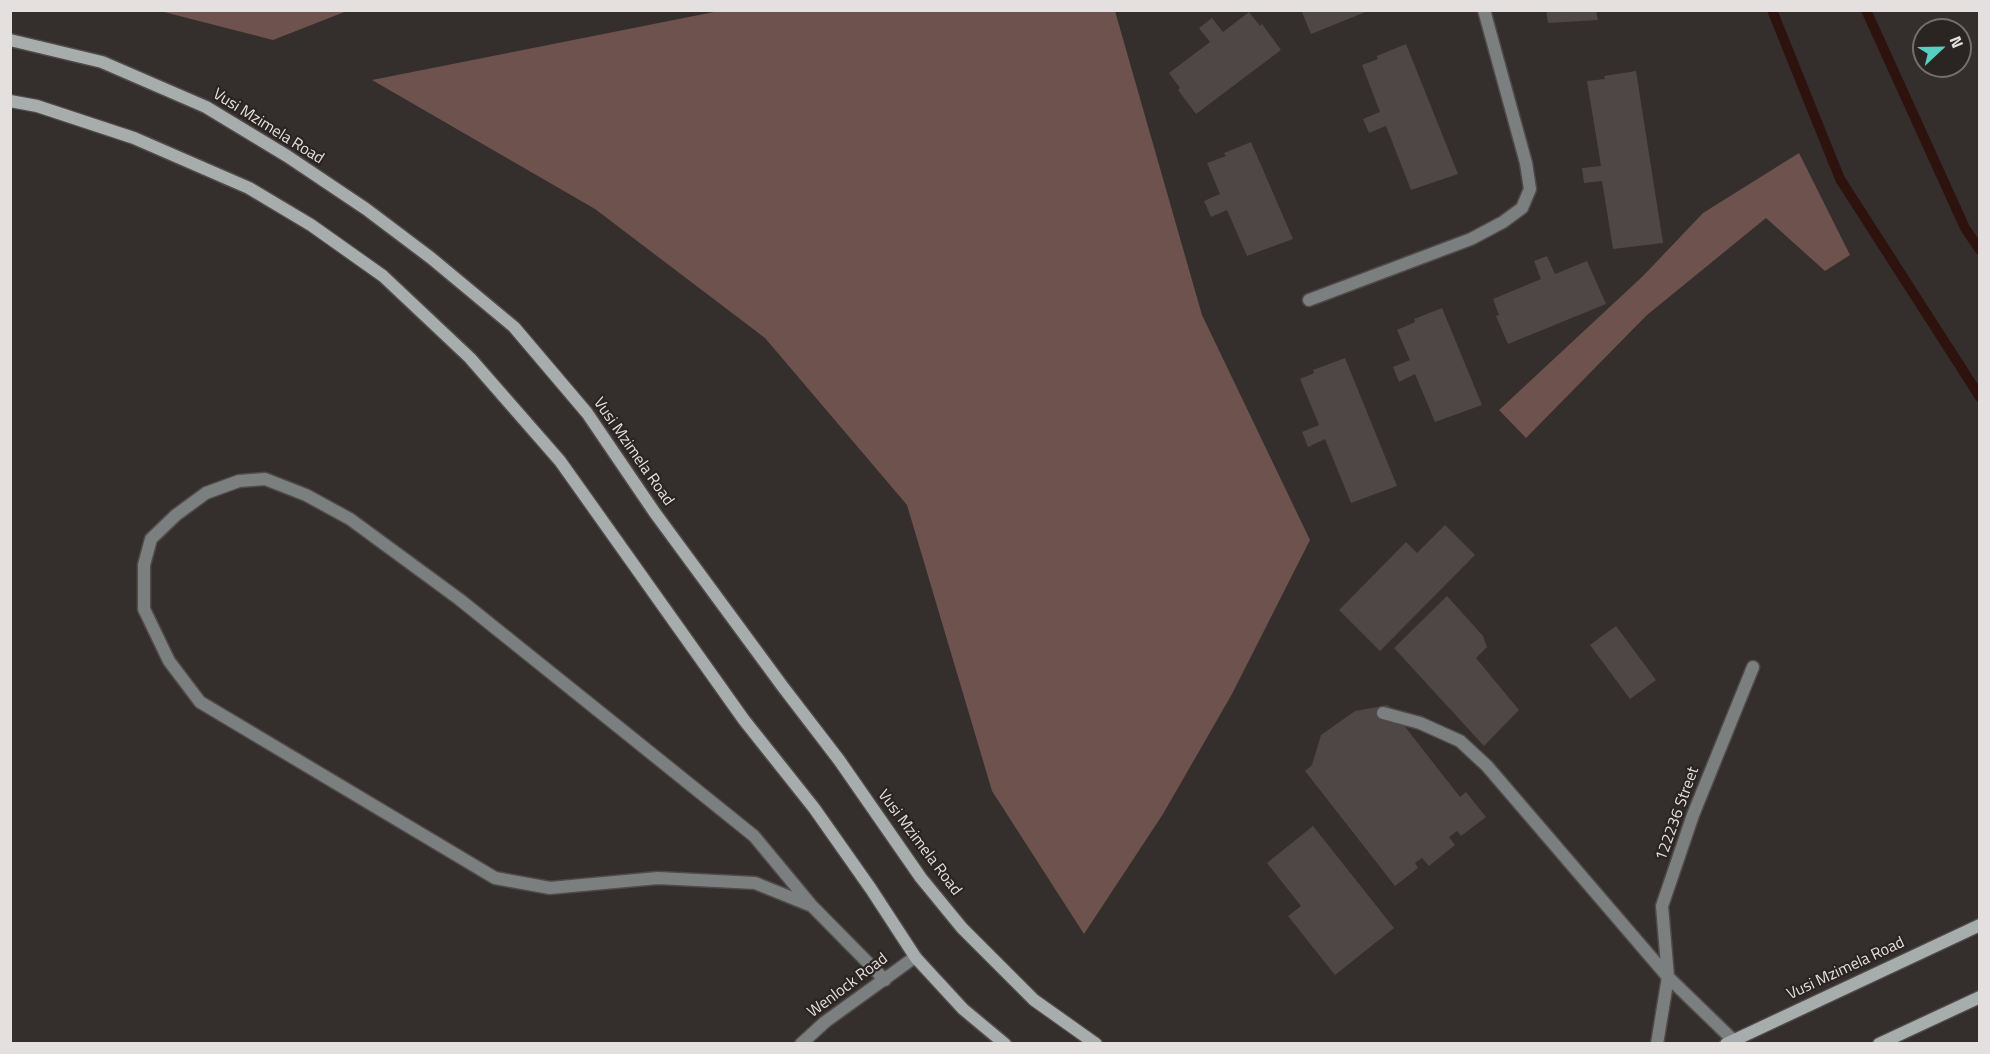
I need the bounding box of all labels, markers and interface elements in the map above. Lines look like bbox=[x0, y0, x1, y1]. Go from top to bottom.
north arrow bbox=[1912, 18, 1972, 78]
text: N bbox=[1944, 32, 1970, 52]
street label: Vusi Mzimela Road bbox=[209, 85, 327, 169]
street label: Vusi Mzimela Road bbox=[589, 394, 677, 510]
street label: 122236 Street bbox=[1652, 764, 1704, 864]
street label: Vusi Mzimela Road bbox=[873, 786, 965, 900]
street label: Vusi Mzimela Road bbox=[1784, 933, 1908, 1005]
street label: Wenlock Road bbox=[804, 950, 892, 1022]

